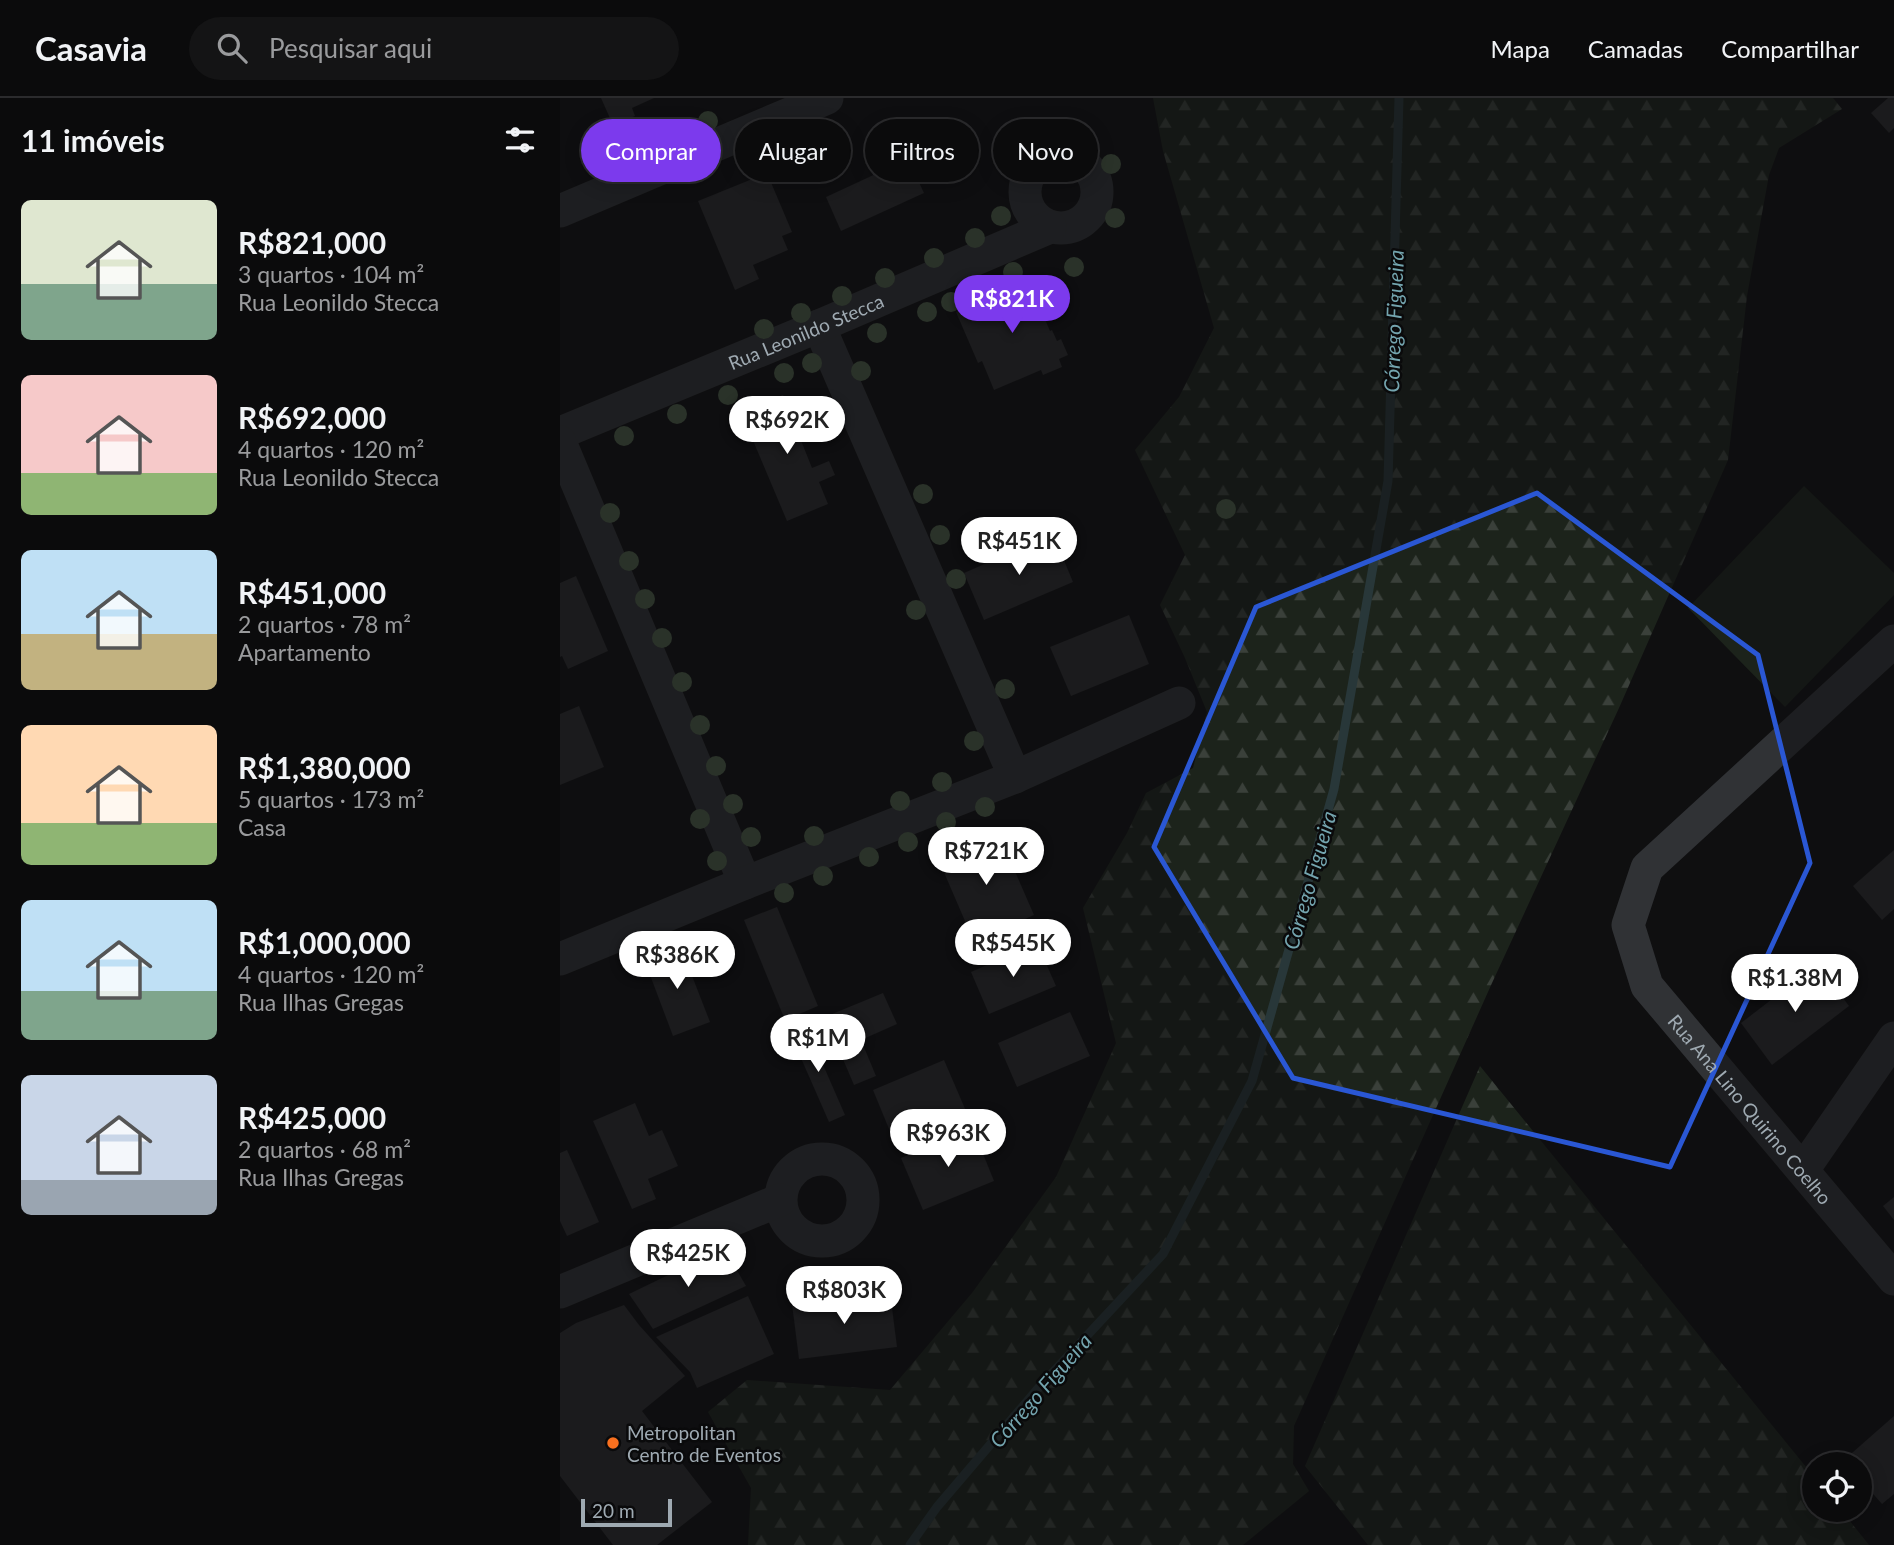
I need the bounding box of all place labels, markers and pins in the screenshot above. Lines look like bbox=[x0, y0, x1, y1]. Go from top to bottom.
pin: R$821K bbox=[955, 275, 1069, 335]
pin: R$692K bbox=[730, 396, 844, 456]
pin: R$451K bbox=[962, 518, 1076, 577]
pin: R$721K bbox=[929, 828, 1043, 887]
pin: R$545K bbox=[956, 920, 1070, 979]
pin: R$386K bbox=[620, 932, 734, 991]
pin: R$1.38M bbox=[1730, 954, 1860, 1014]
pin: R$1M bbox=[777, 1014, 859, 1074]
pin: R$963K bbox=[891, 1110, 1005, 1169]
pin: R$425K bbox=[631, 1230, 745, 1289]
pin: R$803K bbox=[787, 1266, 901, 1326]
place label: Metropolitan Centro de Eventos bbox=[627, 1421, 781, 1466]
marker: Metropolitan Centro de Eventos bbox=[605, 1435, 621, 1451]

